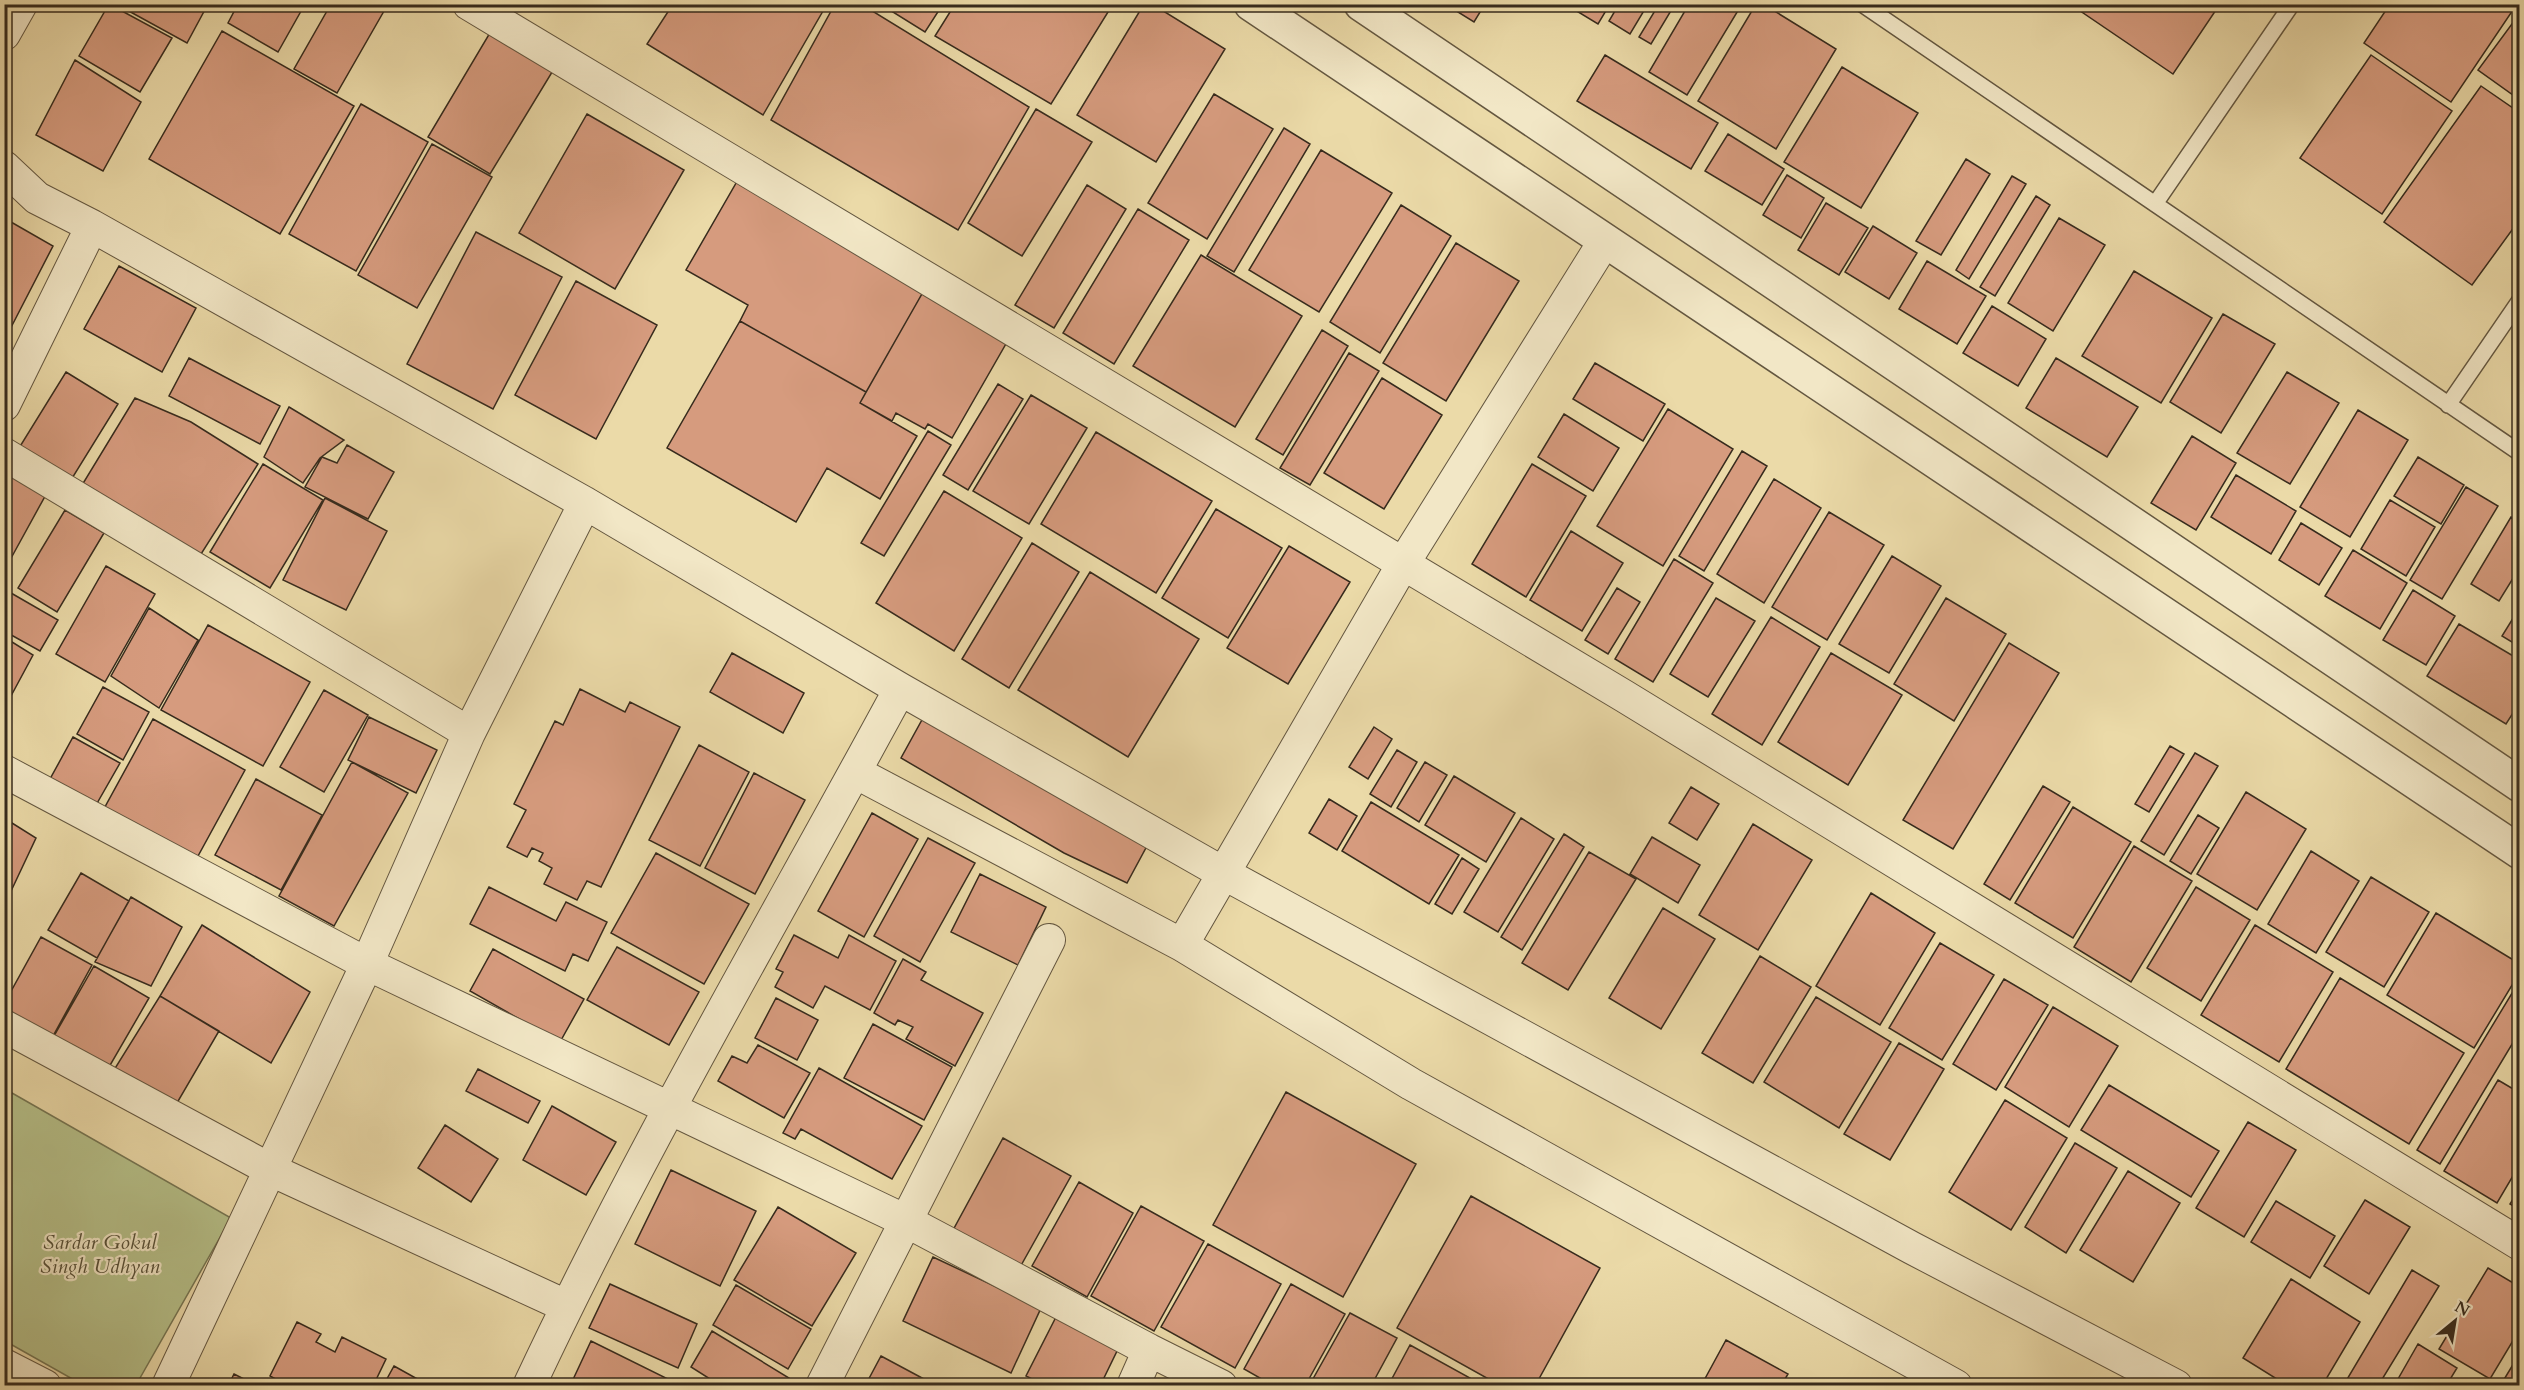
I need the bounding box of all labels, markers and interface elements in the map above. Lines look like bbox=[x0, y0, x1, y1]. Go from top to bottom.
park label: Sardar Gokul Singh Udhyan bbox=[40, 1228, 160, 1281]
north arrow bbox=[2425, 1291, 2485, 1351]
text: N bbox=[2450, 1296, 2474, 1322]

